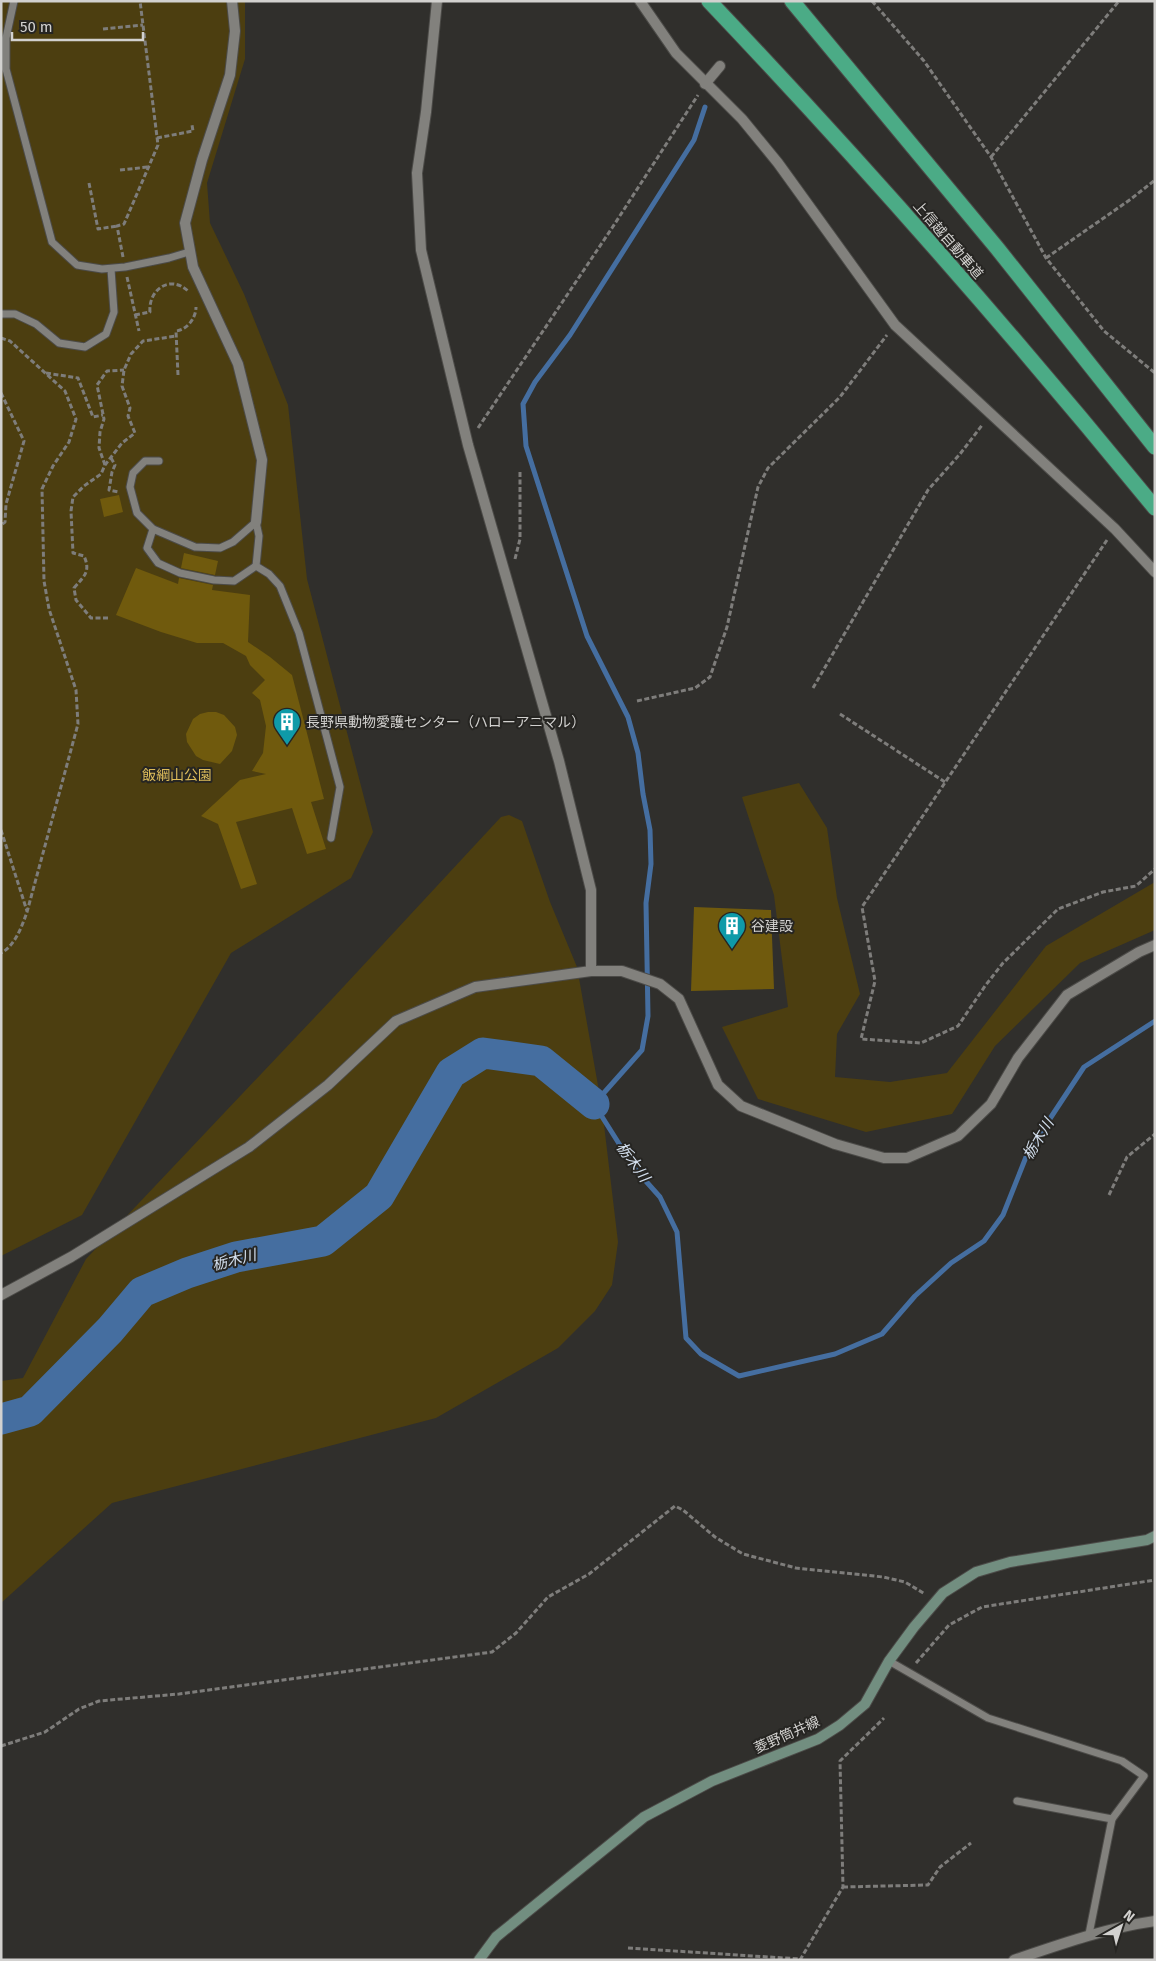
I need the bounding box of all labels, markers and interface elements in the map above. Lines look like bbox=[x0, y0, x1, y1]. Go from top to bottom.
scale bar bbox=[12, 10, 144, 42]
text: 50 m bbox=[20, 18, 53, 36]
street label: 上信越自動車道 bbox=[909, 197, 987, 283]
building icon: 長野県動物愛護センター（ハローアニマル） bbox=[272, 707, 302, 746]
place label: 長野県動物愛護センター（ハローアニマル） bbox=[306, 714, 585, 731]
park label: 飯綱山公園 bbox=[142, 767, 212, 784]
building icon: 谷建設 bbox=[717, 911, 747, 950]
place label: 谷建設 bbox=[751, 918, 793, 935]
water label: 栃木川 bbox=[1019, 1113, 1058, 1163]
water label: 栃木川 bbox=[612, 1139, 655, 1187]
water label: 栃木川 bbox=[210, 1245, 260, 1274]
street label: 菱野筒井線 bbox=[752, 1713, 822, 1757]
north arrow bbox=[1096, 1901, 1146, 1951]
text: N bbox=[1120, 1907, 1138, 1926]

